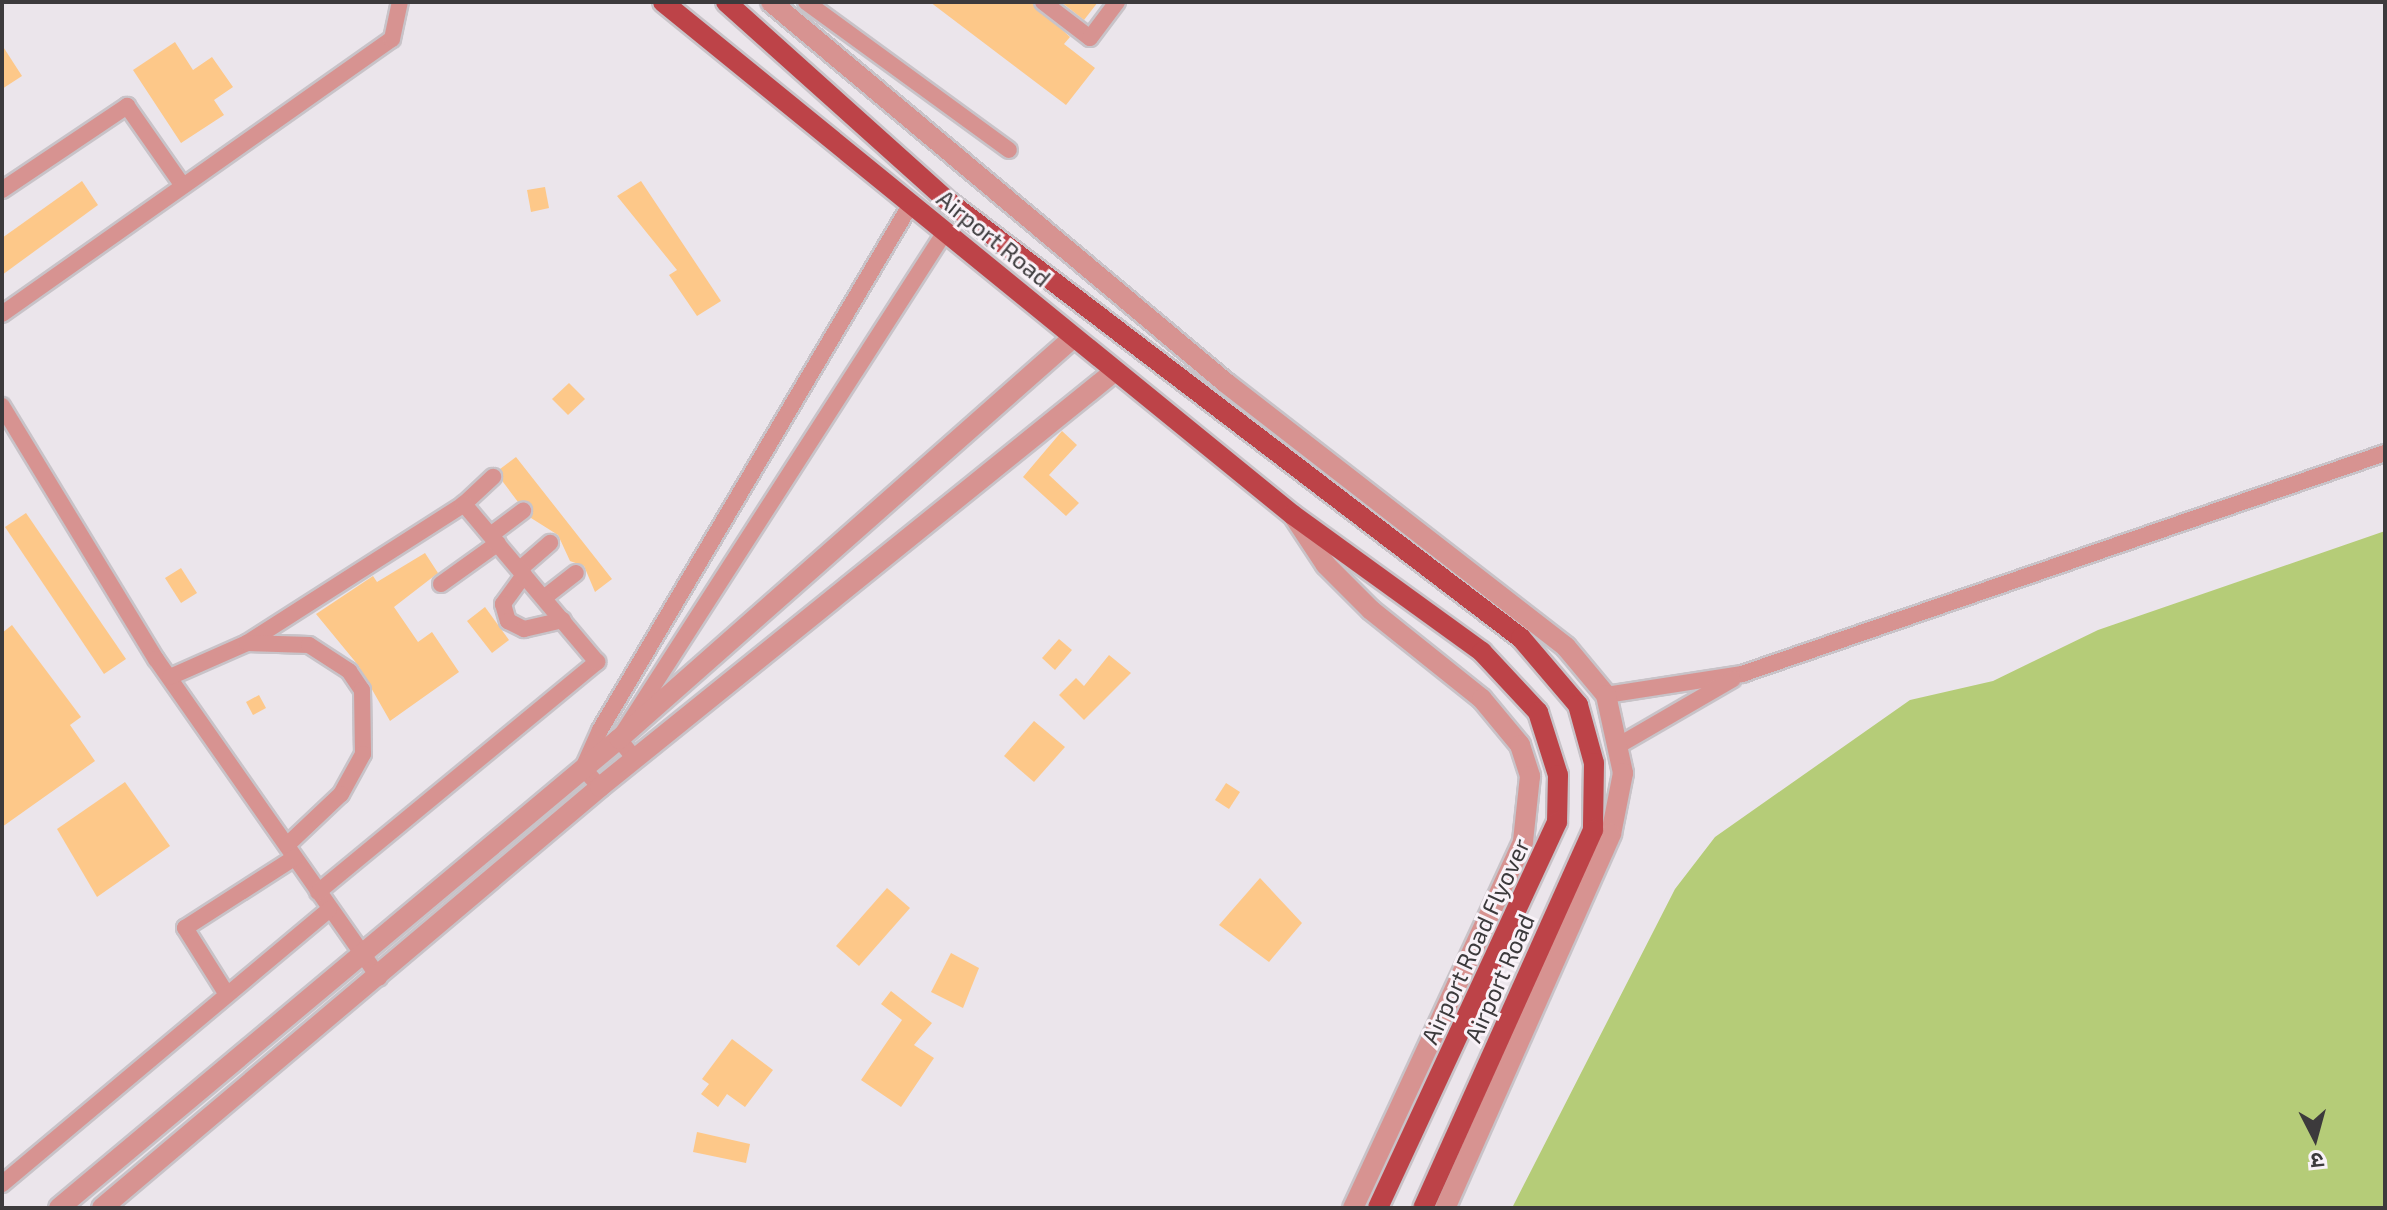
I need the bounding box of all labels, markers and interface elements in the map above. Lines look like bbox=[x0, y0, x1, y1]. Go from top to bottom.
street label: Airport Road bbox=[932, 184, 1056, 292]
street label: Airport Road Flyover bbox=[1415, 834, 1535, 1048]
street label: Airport Road bbox=[1458, 909, 1540, 1047]
north arrow bbox=[2275, 1098, 2355, 1178]
text: उ bbox=[2310, 1148, 2325, 1175]

